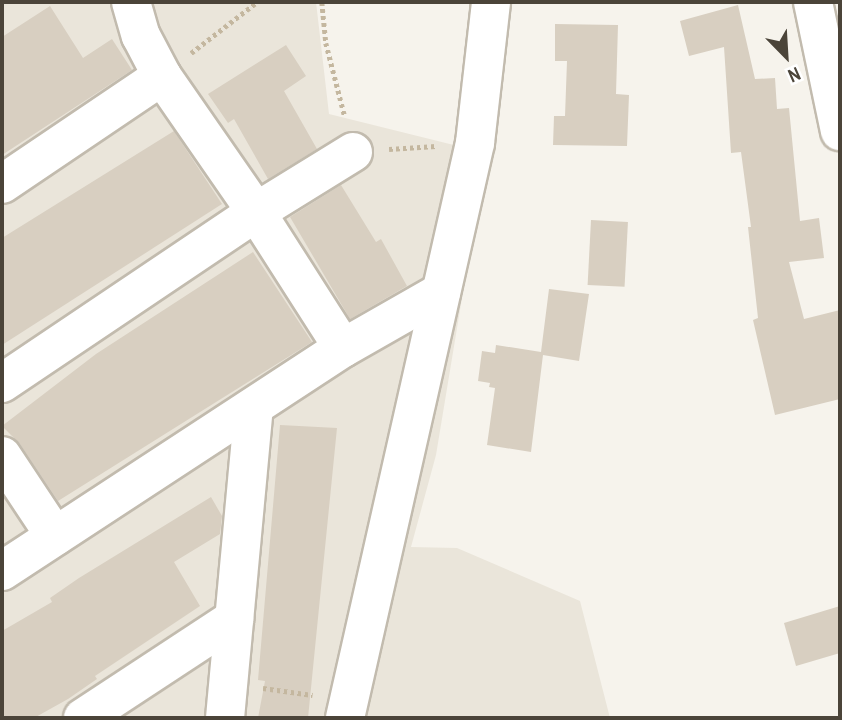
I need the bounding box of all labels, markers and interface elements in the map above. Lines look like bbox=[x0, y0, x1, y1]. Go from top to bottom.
north arrow bbox=[751, 21, 821, 91]
text: N bbox=[784, 61, 805, 89]

